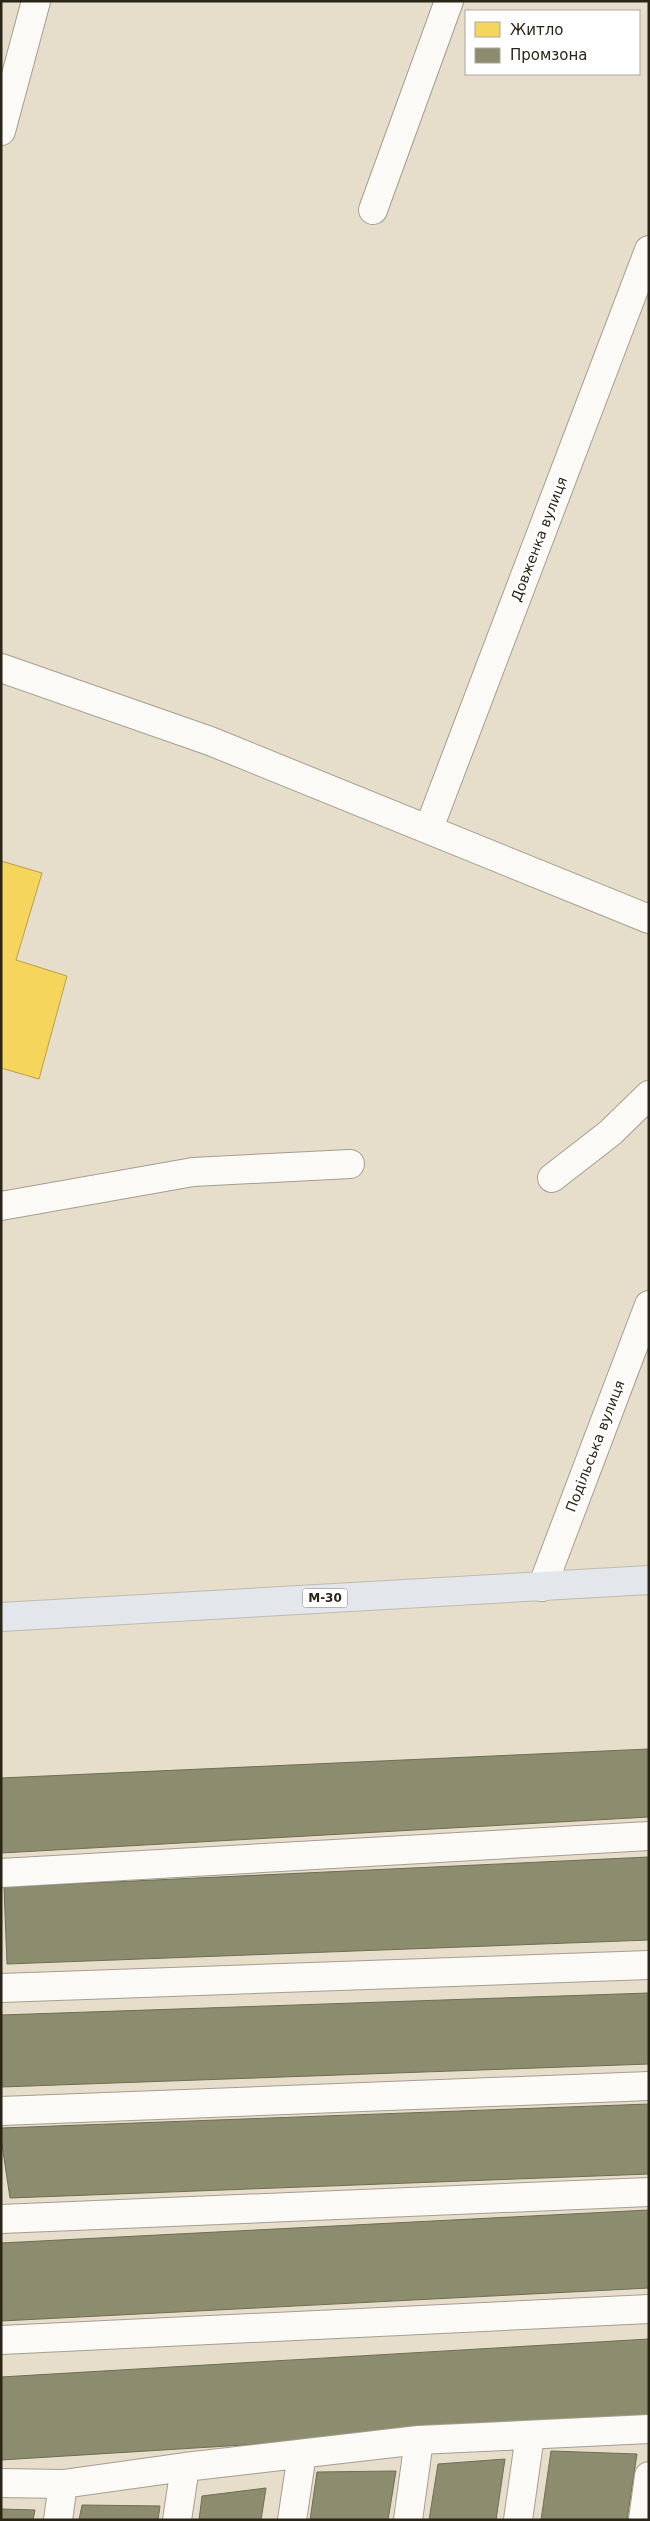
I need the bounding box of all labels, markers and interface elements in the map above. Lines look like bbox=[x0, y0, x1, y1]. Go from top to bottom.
legend bbox=[465, 10, 640, 75]
text: Житло bbox=[510, 21, 563, 39]
text: Промзона bbox=[510, 46, 587, 64]
street label: Довженка вулиця bbox=[508, 474, 570, 604]
street label: Подільська вулиця bbox=[562, 1378, 628, 1514]
road number: М-30 bbox=[302, 1589, 348, 1608]

